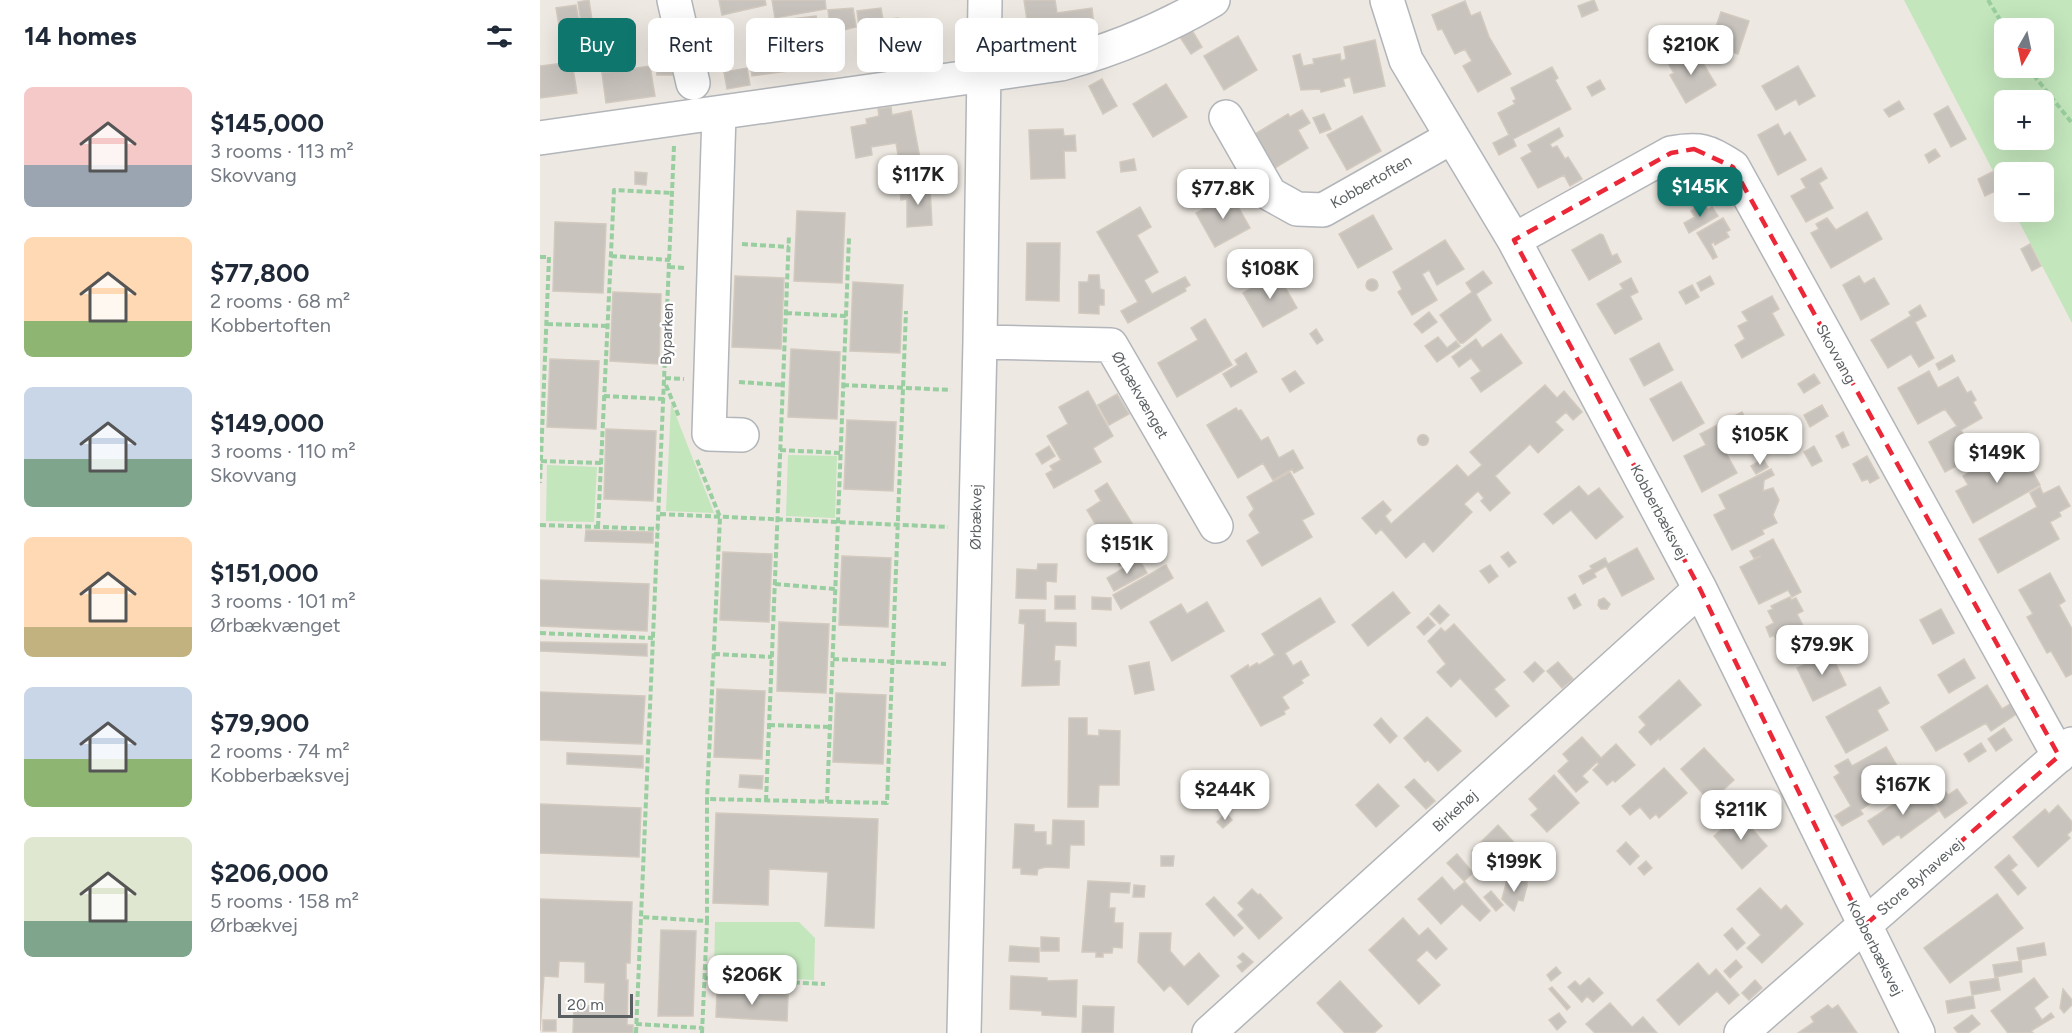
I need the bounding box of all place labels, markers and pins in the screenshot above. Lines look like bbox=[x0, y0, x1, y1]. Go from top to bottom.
pin: $210K bbox=[1649, 25, 1733, 76]
pin: $117K bbox=[876, 155, 960, 206]
pin: $145K bbox=[1658, 167, 1742, 218]
pin: $77.8K bbox=[1174, 169, 1272, 220]
pin: $108K bbox=[1228, 249, 1312, 300]
pin: $105K bbox=[1718, 415, 1802, 466]
pin: $149K bbox=[1955, 433, 2039, 484]
pin: $151K bbox=[1085, 524, 1169, 575]
pin: $79.9K bbox=[1773, 625, 1871, 676]
pin: $167K bbox=[1861, 765, 1945, 816]
pin: $244K bbox=[1183, 770, 1267, 821]
pin: $211K bbox=[1699, 790, 1783, 841]
pin: $199K bbox=[1472, 842, 1556, 893]
pin: $206K bbox=[710, 955, 794, 1006]

